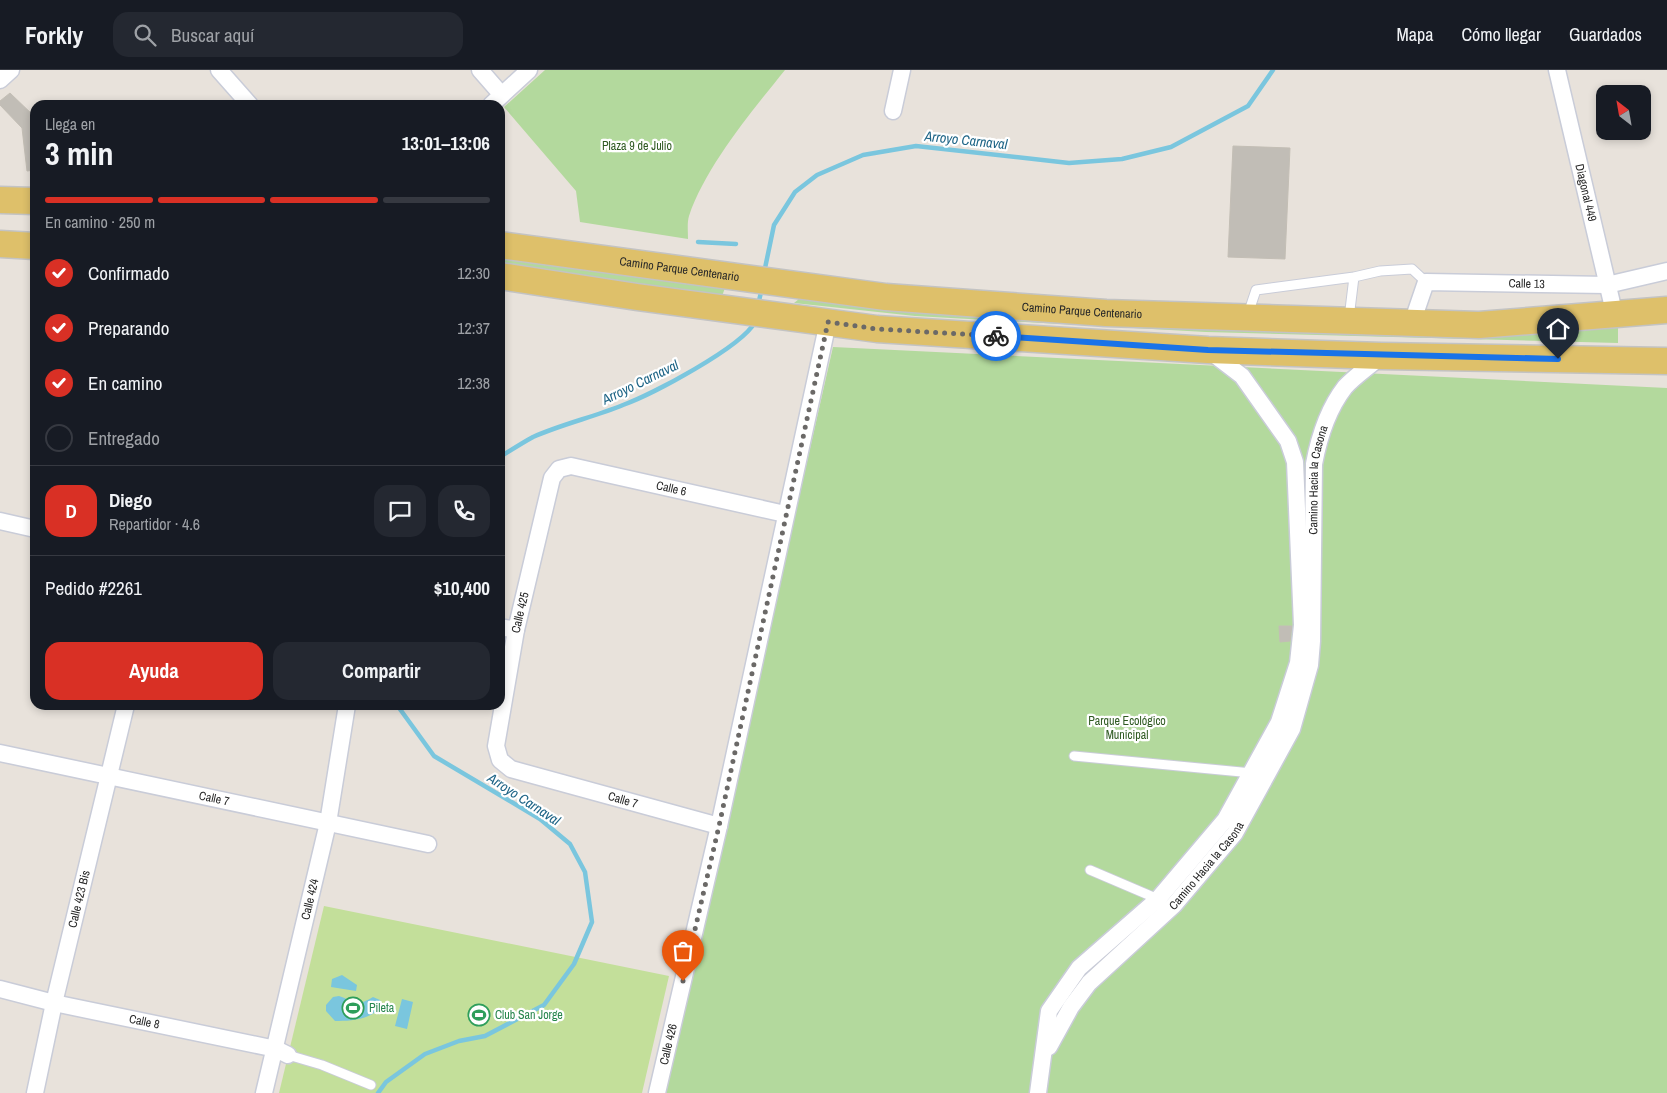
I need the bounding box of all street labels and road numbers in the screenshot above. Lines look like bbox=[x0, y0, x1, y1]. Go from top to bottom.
street label: Diagonal 449 bbox=[1571, 162, 1600, 223]
street label: Camino Parque Centenario bbox=[619, 253, 740, 285]
street label: Calle 13 bbox=[1508, 275, 1545, 292]
street label: Camino Parque Centenario bbox=[1021, 299, 1142, 322]
street label: Camino Hacia la Casona bbox=[1305, 423, 1332, 535]
street label: Calle 6 bbox=[655, 477, 688, 500]
street label: Calle 425 bbox=[508, 590, 533, 635]
street label: Calle 7 bbox=[198, 788, 231, 810]
street label: Calle 7 bbox=[606, 788, 640, 812]
street label: Camino Hacia la Casona bbox=[1166, 818, 1248, 914]
street label: Calle 423 Bis bbox=[64, 869, 94, 929]
street label: Calle 424 bbox=[297, 877, 323, 921]
street label: Calle 8 bbox=[128, 1011, 161, 1033]
street label: Calle 426 bbox=[656, 1022, 681, 1066]

